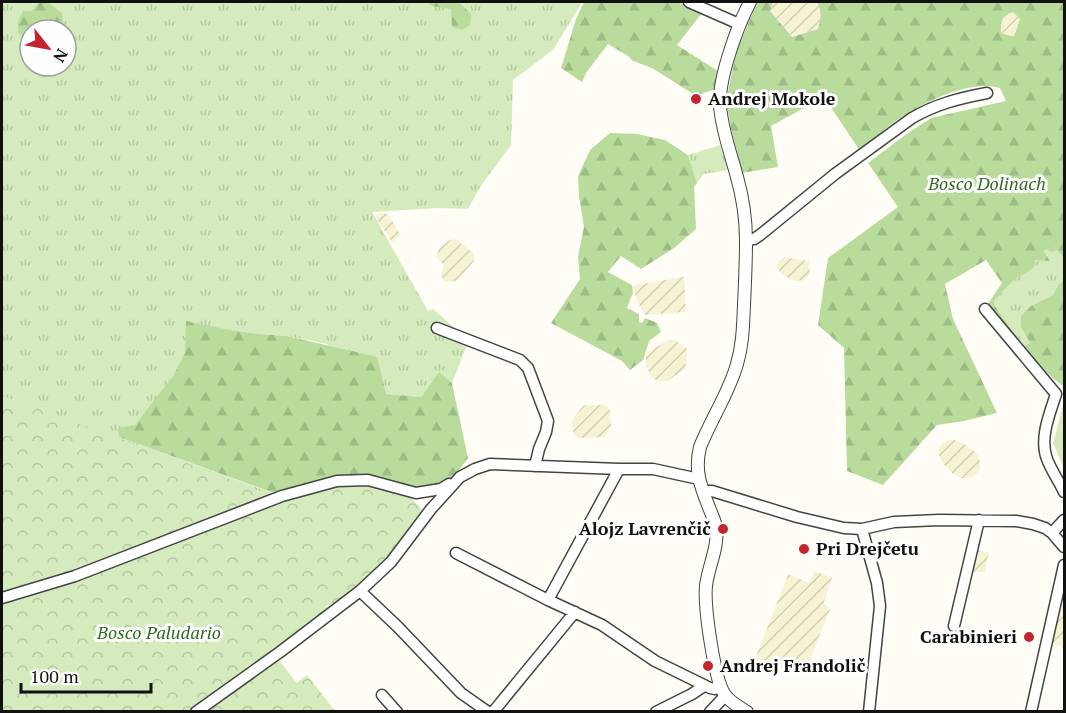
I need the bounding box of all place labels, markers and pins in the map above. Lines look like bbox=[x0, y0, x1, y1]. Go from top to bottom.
place label: Andrej Mokole bbox=[708, 86, 836, 110]
marker: Andrej Mokole bbox=[689, 92, 703, 106]
place label: Alojz Lavrenčič bbox=[579, 516, 711, 540]
marker: Alojz Lavrenčič bbox=[716, 522, 730, 536]
place label: Pri Drejčetu bbox=[816, 536, 919, 560]
marker: Pri Drejčetu bbox=[797, 542, 811, 556]
place label: Carabinieri bbox=[920, 624, 1017, 648]
marker: Carabinieri bbox=[1022, 630, 1036, 644]
place label: Andrej Frandolič bbox=[720, 653, 866, 677]
marker: Andrej Frandolič bbox=[701, 659, 715, 673]

